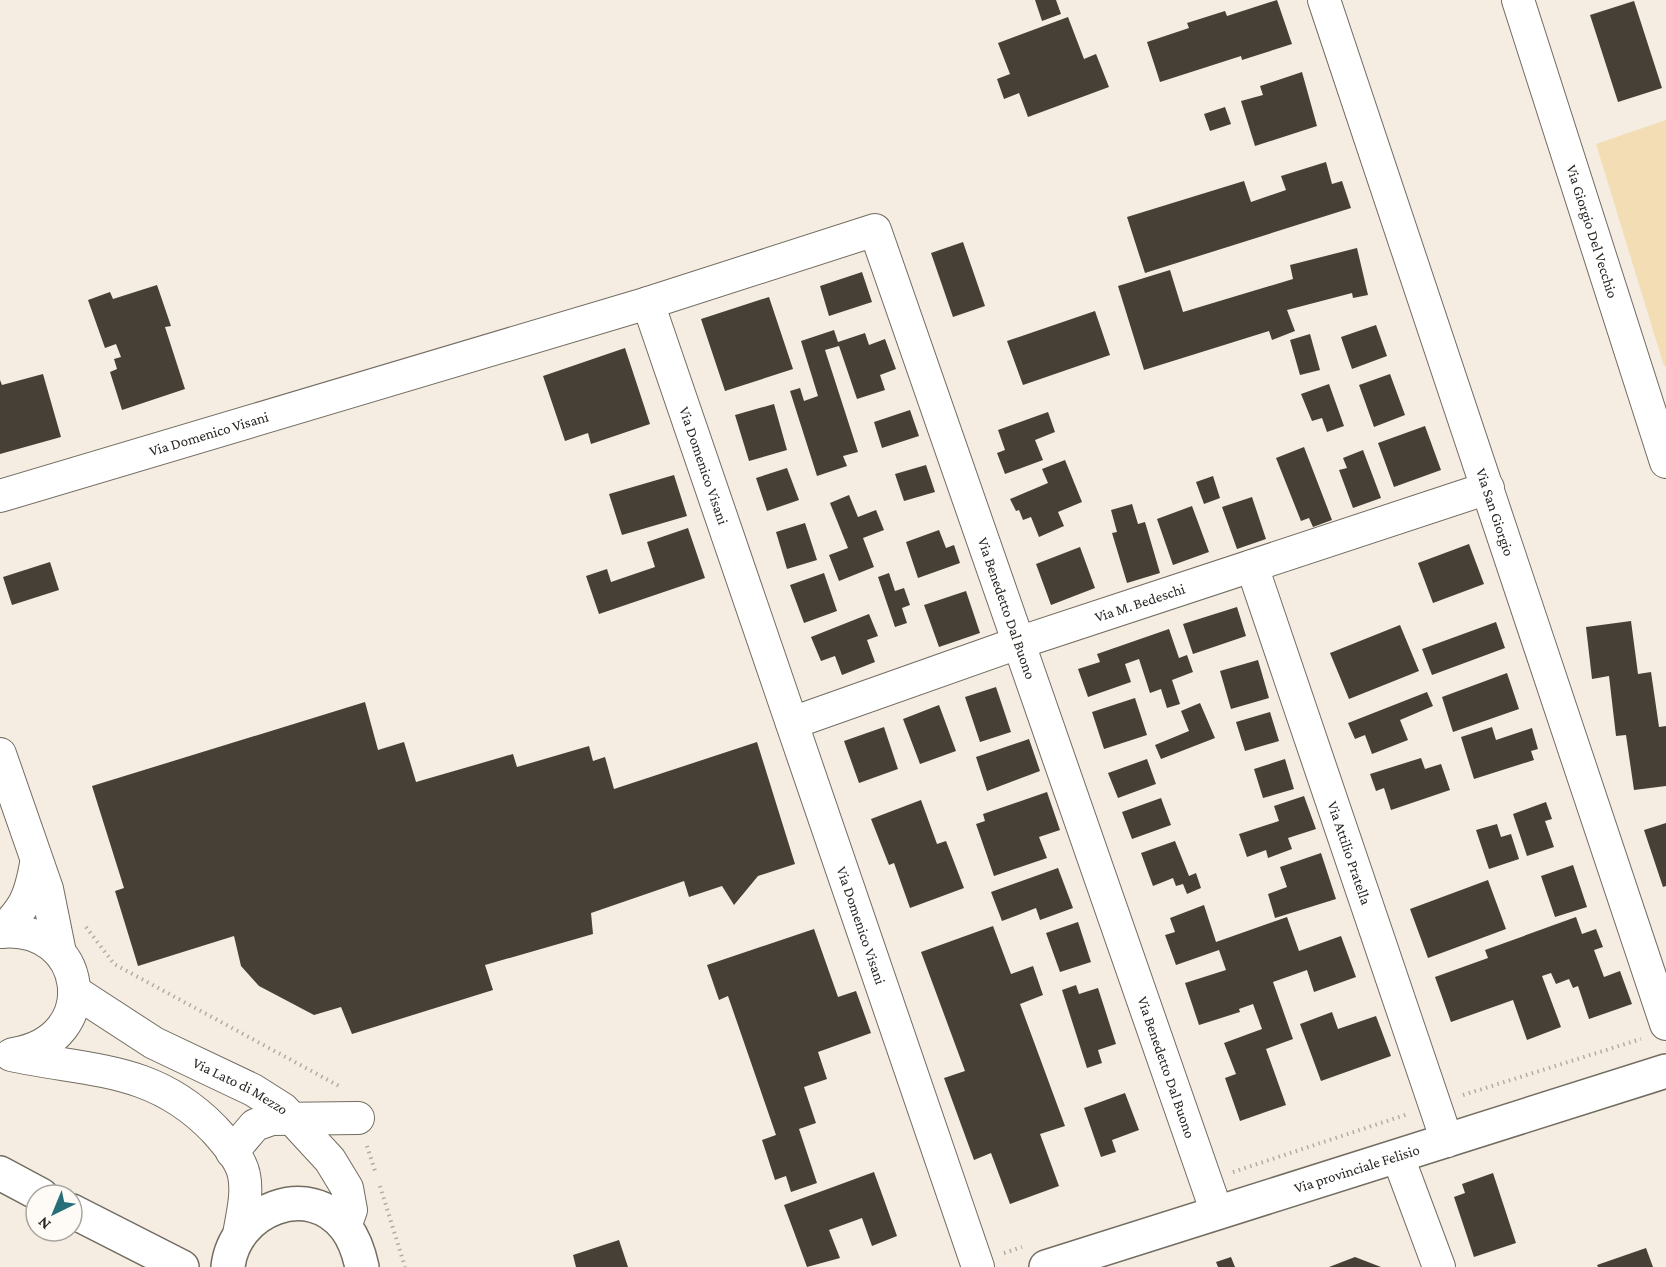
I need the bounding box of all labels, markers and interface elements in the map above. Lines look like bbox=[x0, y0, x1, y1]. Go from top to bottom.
street label: Via Giorgio Del Vecchio bbox=[1563, 163, 1621, 300]
street label: Via Domenico Visani bbox=[676, 405, 731, 527]
street label: Via Domenico Visani bbox=[147, 408, 271, 459]
street label: Via San Giorgio bbox=[1473, 466, 1517, 558]
street label: Via Benedetto Dal Buono bbox=[975, 535, 1039, 681]
street label: Via M. Bedeschi bbox=[1093, 580, 1187, 625]
street label: Via Attilio Pratella bbox=[1324, 799, 1374, 907]
street label: Via Domenico Visani bbox=[833, 864, 889, 987]
street label: Via Benedetto Dal Buono bbox=[1134, 994, 1198, 1140]
street label: Via Lato di Mezzo bbox=[190, 1055, 292, 1118]
street label: Via provinciale Felisio bbox=[1292, 1141, 1422, 1196]
north arrow bbox=[24, 1183, 84, 1243]
text: N bbox=[34, 1214, 54, 1234]

